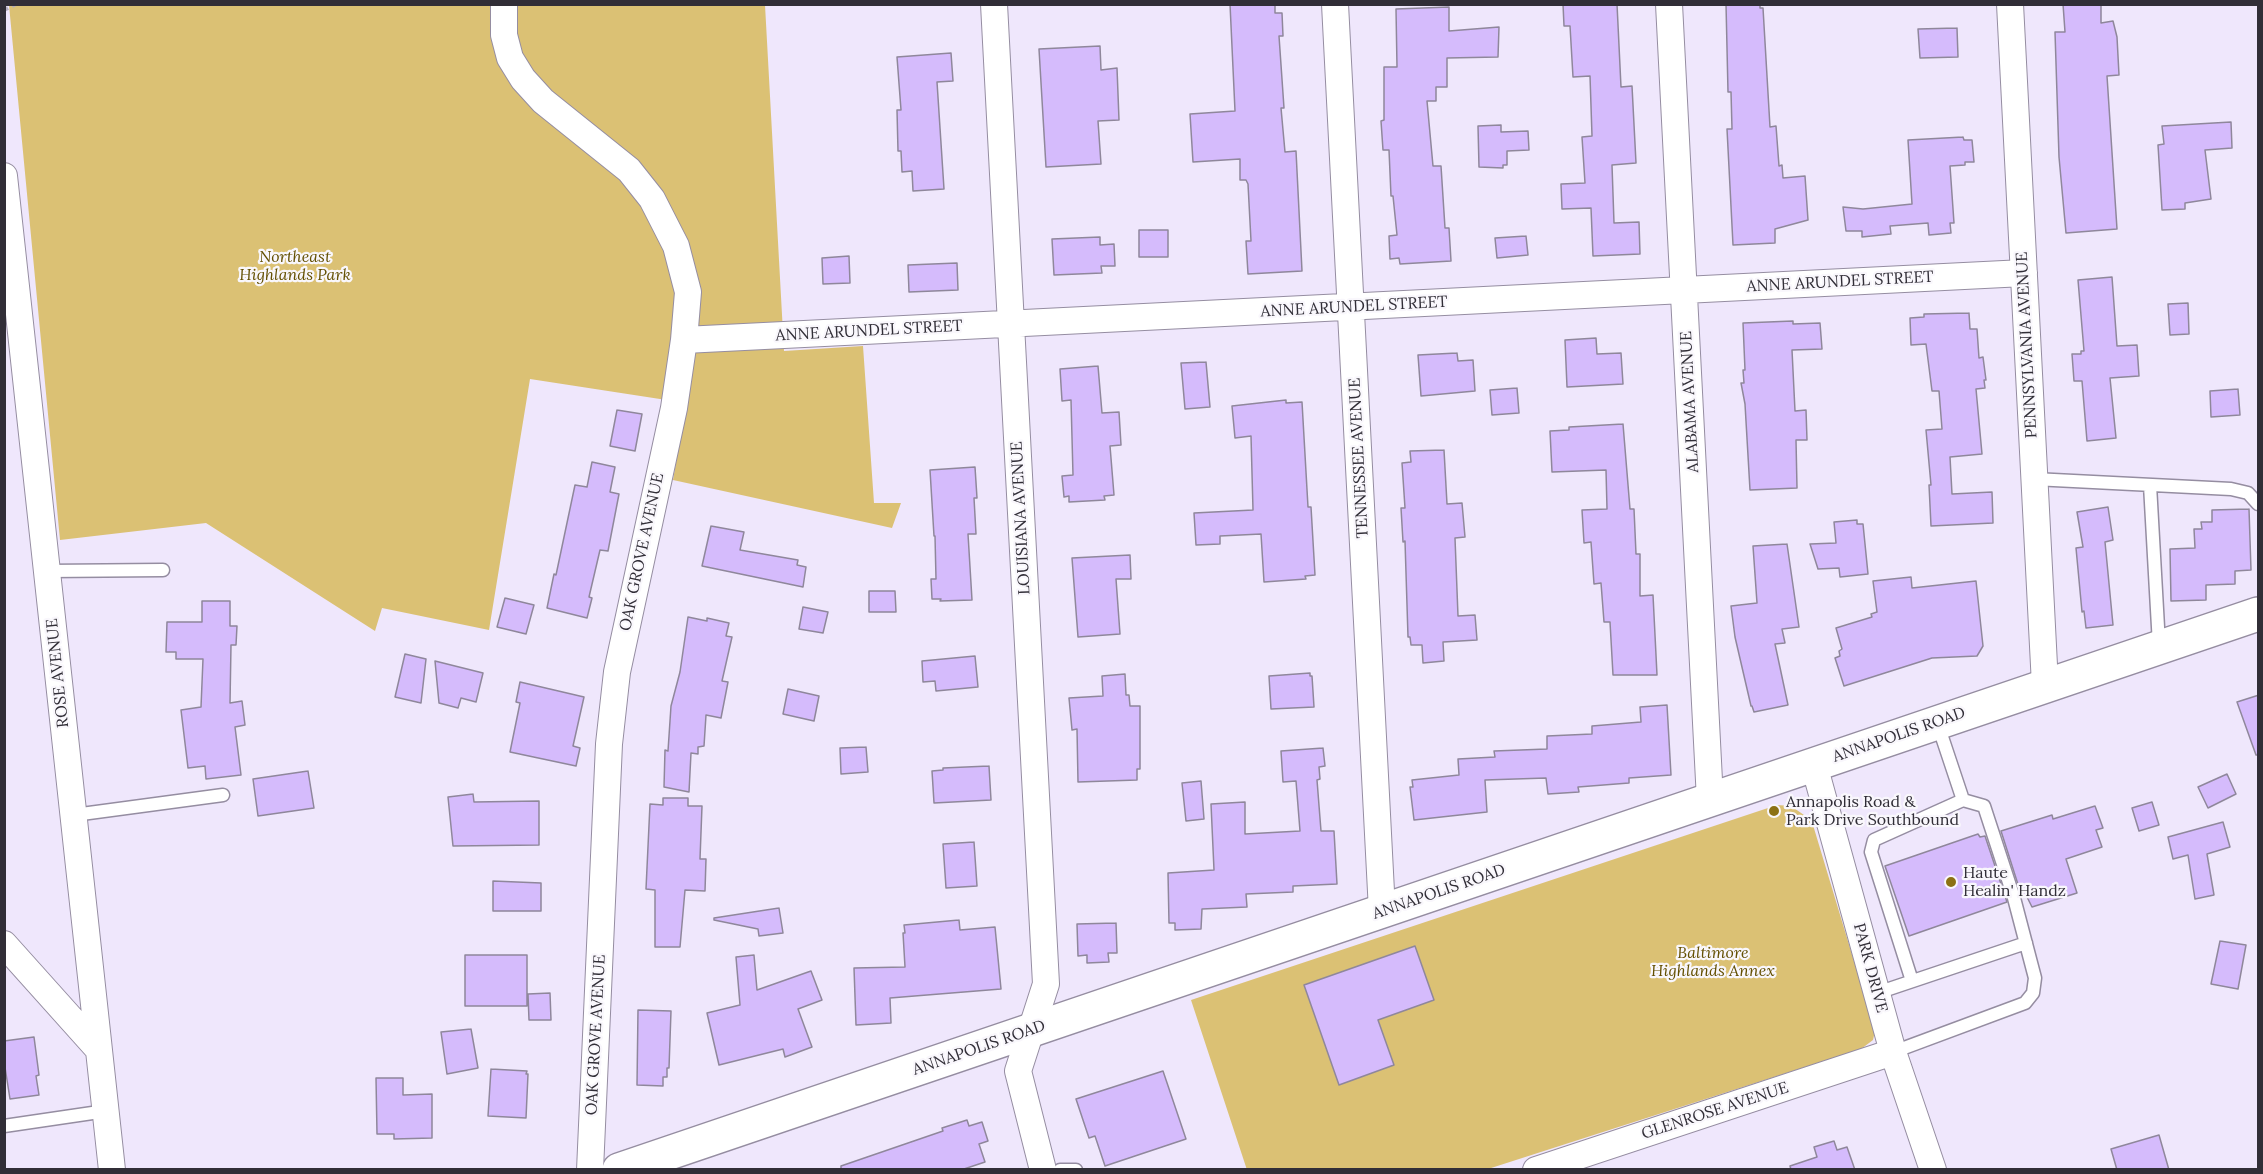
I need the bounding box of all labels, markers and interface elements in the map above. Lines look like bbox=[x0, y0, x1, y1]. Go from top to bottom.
park label: Northeast Highlands Park bbox=[239, 247, 351, 285]
street label: PENNSYLVANIA AVENUE bbox=[2013, 251, 2041, 439]
street label: ANNE ARUNDEL STREET bbox=[1746, 268, 1934, 296]
street label: ANNE ARUNDEL STREET bbox=[1260, 293, 1448, 321]
street label: ANNE ARUNDEL STREET bbox=[775, 317, 963, 345]
street label: ALABAMA AVENUE bbox=[1677, 331, 1703, 473]
street label: TENNESSEE AVENUE bbox=[1345, 377, 1373, 539]
street label: LOUISIANA AVENUE bbox=[1007, 441, 1035, 595]
street label: OAK GROVE AVENUE bbox=[616, 471, 668, 633]
street label: ROSE AVENUE bbox=[43, 617, 73, 729]
street label: ANNAPOLIS ROAD bbox=[1830, 703, 1968, 767]
place label: Annapolis Road & Park Drive Southbound bbox=[1786, 792, 1959, 830]
marker: Annapolis Road & Park Drive Southbound bbox=[1767, 804, 1781, 818]
street label: ANNAPOLIS ROAD bbox=[1370, 860, 1508, 924]
place label: Haute Healin' Handz bbox=[1963, 863, 2066, 901]
marker: Haute Healin' Handz bbox=[1944, 875, 1958, 889]
street label: PARK DRIVE bbox=[1849, 921, 1891, 1015]
park label: Baltimore Highlands Annex bbox=[1651, 943, 1775, 981]
street label: OAK GROVE AVENUE bbox=[582, 954, 610, 1116]
street label: ANNAPOLIS ROAD bbox=[910, 1016, 1048, 1080]
street label: GLENROSE AVENUE bbox=[1639, 1078, 1791, 1144]

